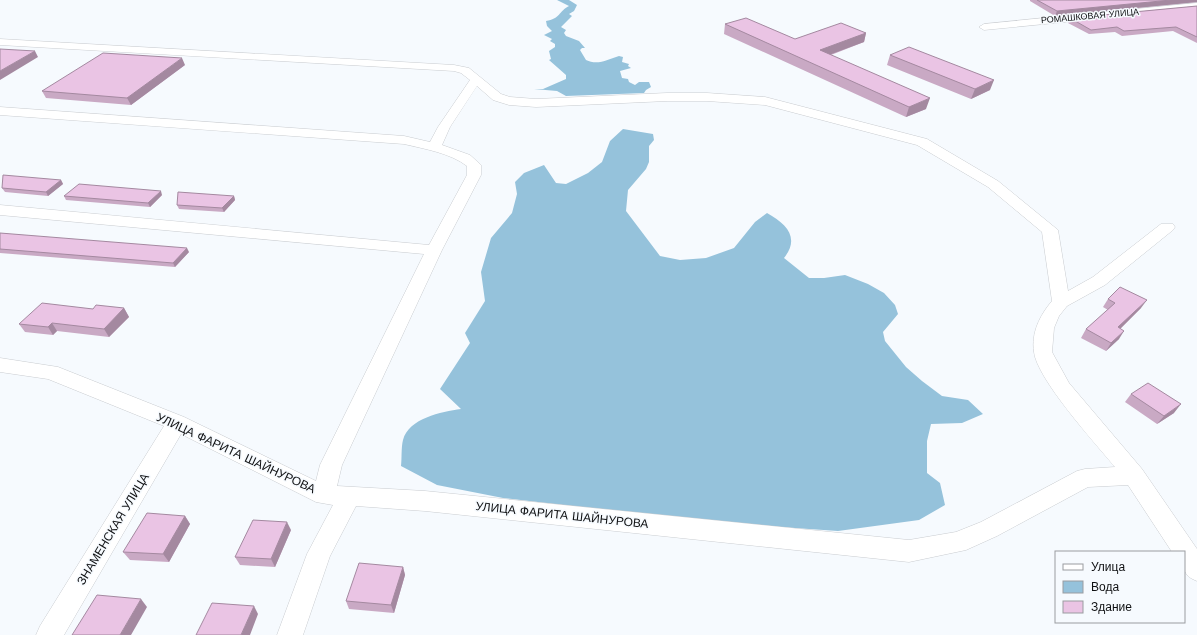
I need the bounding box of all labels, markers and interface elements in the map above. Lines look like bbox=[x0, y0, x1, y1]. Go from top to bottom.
street label: РОМАШКОВАЯ УЛИЦА bbox=[1041, 7, 1139, 25]
street label: УЛИЦА ФАРИТА ШАЙНУРОВА bbox=[154, 409, 318, 496]
street label: ЗНАМЕНСКАЯ УЛИЦА bbox=[74, 471, 152, 587]
street label: УЛИЦА ФАРИТА ШАЙНУРОВА bbox=[475, 498, 649, 531]
legend bbox=[1055, 551, 1185, 623]
text: Улица bbox=[1091, 560, 1125, 574]
text: Вода bbox=[1091, 580, 1119, 594]
text: Здание bbox=[1091, 600, 1132, 614]

